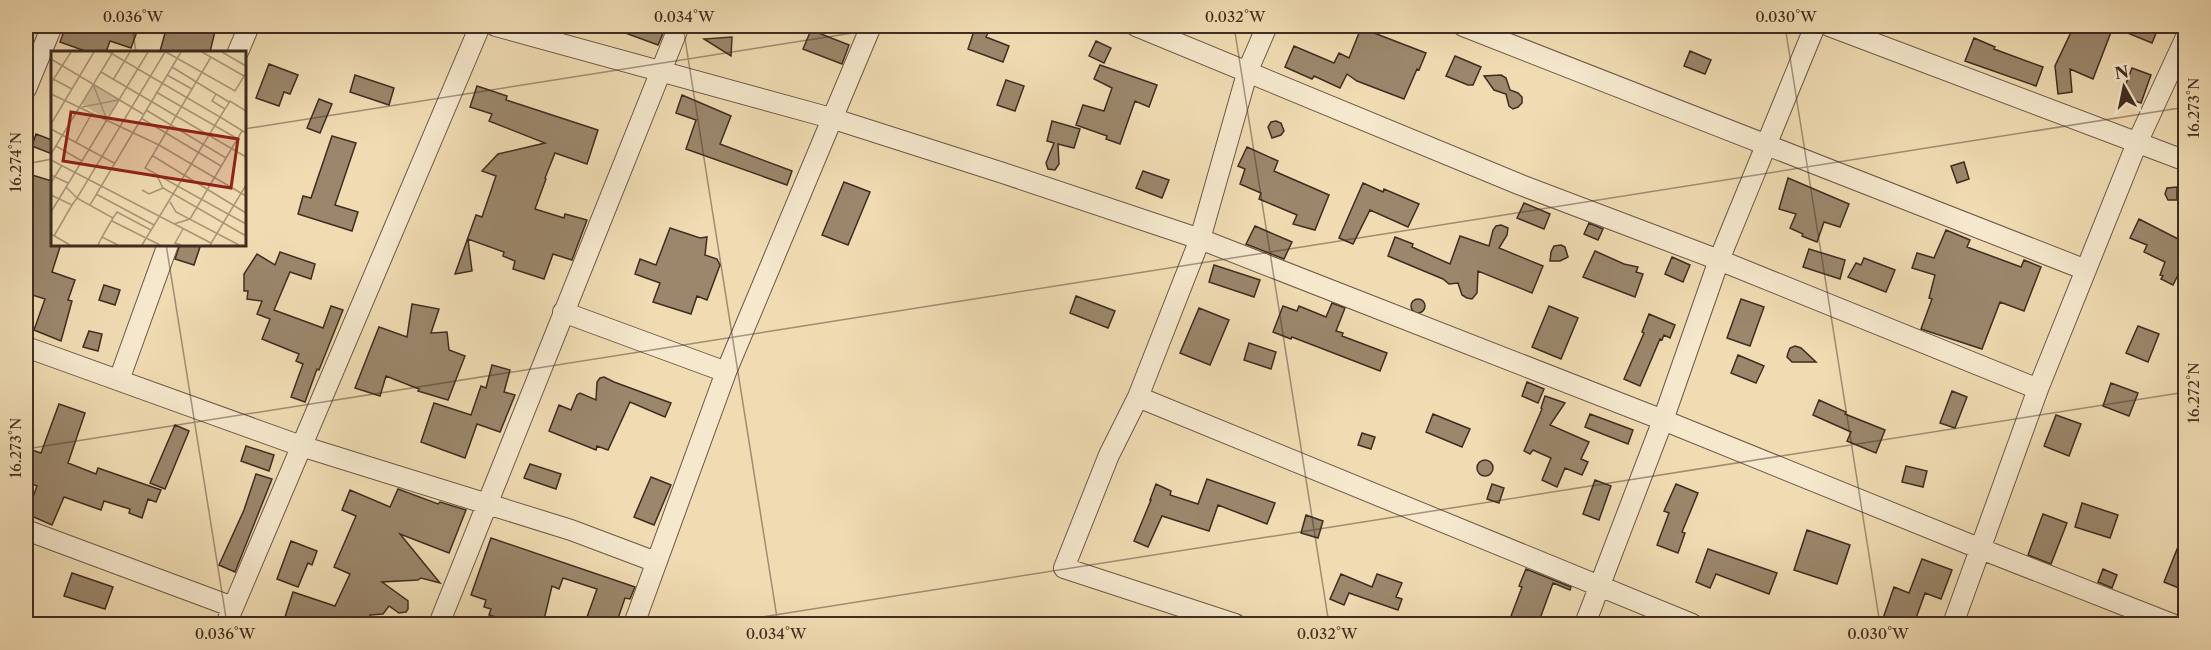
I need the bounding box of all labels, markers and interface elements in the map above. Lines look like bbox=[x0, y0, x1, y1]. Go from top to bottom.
text: 0.036°W bbox=[103, 7, 164, 26]
text: 0.034°W bbox=[654, 7, 715, 26]
text: 0.032°W bbox=[1205, 7, 1266, 26]
text: 0.030°W bbox=[1755, 7, 1817, 26]
inset map bbox=[51, 51, 246, 246]
north arrow bbox=[2094, 57, 2154, 117]
text: N bbox=[2113, 61, 2130, 83]
text: 16.273°N bbox=[2184, 78, 2203, 138]
text: 16.274°N bbox=[6, 132, 25, 192]
text: 16.272°N bbox=[2184, 362, 2203, 424]
text: 16.273°N bbox=[6, 418, 25, 478]
text: 0.036°W bbox=[195, 624, 256, 643]
text: 0.034°W bbox=[746, 624, 807, 643]
text: 0.032°W bbox=[1297, 624, 1358, 643]
text: 0.030°W bbox=[1847, 624, 1909, 643]

